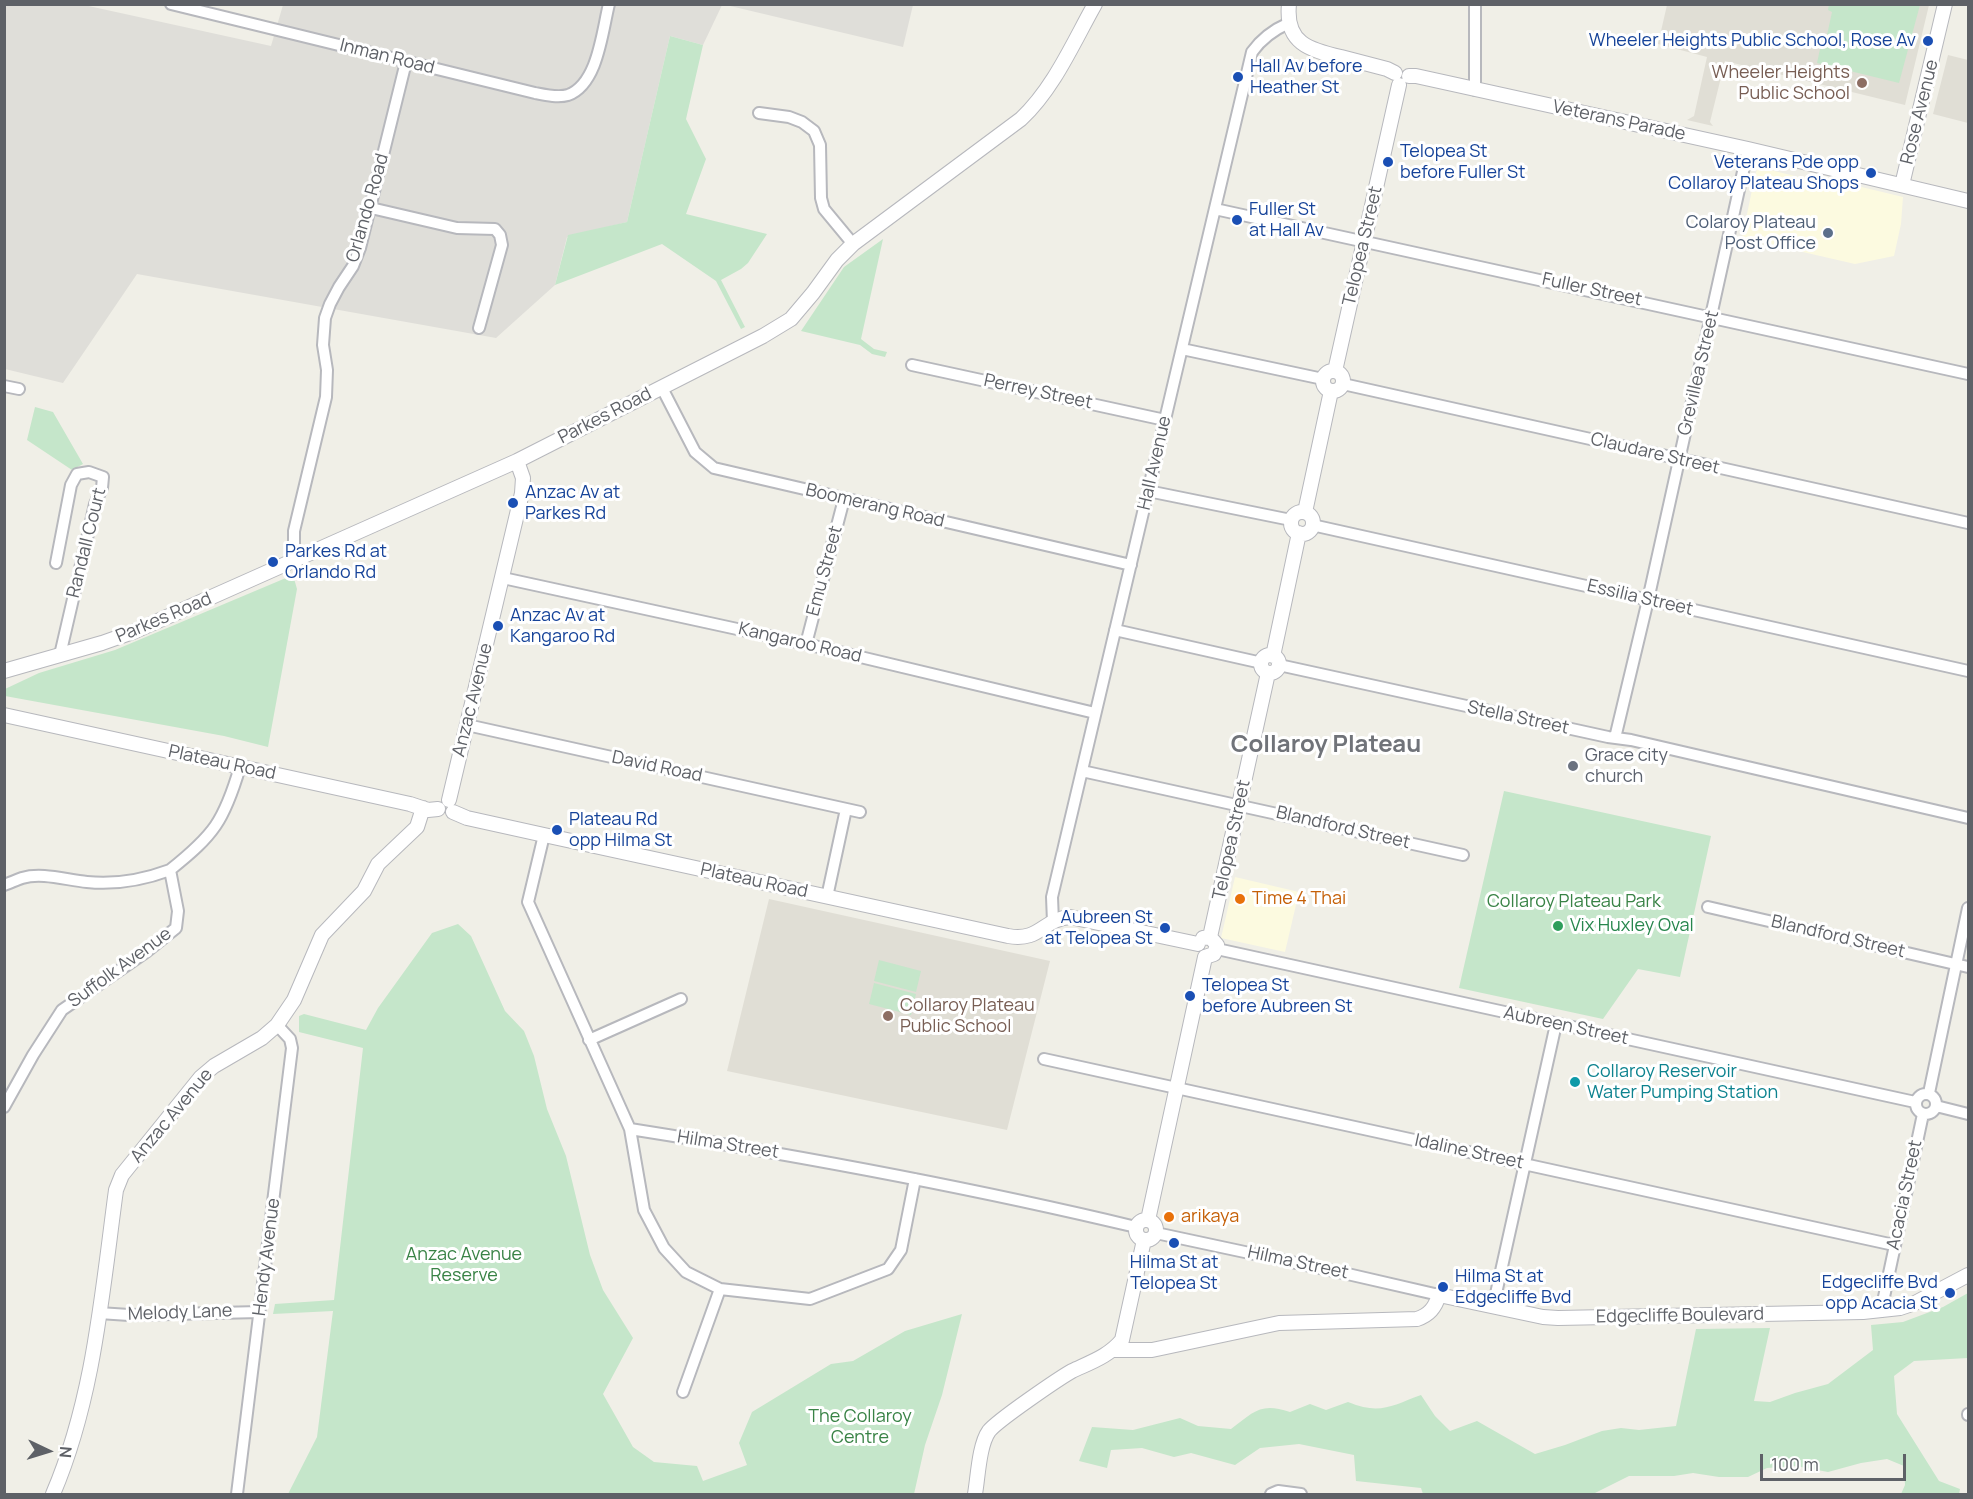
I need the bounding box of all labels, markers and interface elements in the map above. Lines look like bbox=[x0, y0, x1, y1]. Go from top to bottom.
place label: Wheeler Heights Public School, Rose Av bbox=[1589, 30, 1916, 52]
marker: Wheeler Heights Public School, Rose Av bbox=[1921, 34, 1935, 48]
street label: Inman Road bbox=[337, 35, 437, 79]
place label: Hall Av before Heather St bbox=[1250, 56, 1362, 98]
street label: Rose Avenue bbox=[1897, 57, 1943, 167]
place label: Wheeler Heights Public School bbox=[1712, 62, 1850, 104]
marker: Hall Av before Heather St bbox=[1231, 70, 1245, 84]
marker: Wheeler Heights Public School bbox=[1855, 76, 1869, 90]
street label: Veterans Parade bbox=[1551, 96, 1687, 146]
place label: Telopea St before Fuller St bbox=[1400, 141, 1525, 184]
street label: Orlando Road bbox=[342, 151, 394, 265]
place label: Veterans Pde opp Collaroy Plateau Shops bbox=[1668, 152, 1859, 195]
marker: Telopea St before Fuller St bbox=[1381, 155, 1395, 169]
marker: Veterans Pde opp Collaroy Plateau Shops bbox=[1864, 166, 1878, 180]
street label: Telopea Street bbox=[1339, 184, 1387, 308]
place label: Fuller St at Hall Av bbox=[1249, 199, 1324, 242]
place label: Colaroy Plateau Post Office bbox=[1686, 212, 1816, 254]
marker: Fuller St at Hall Av bbox=[1230, 213, 1244, 227]
marker: Colaroy Plateau Post Office bbox=[1821, 226, 1835, 240]
street label: Fuller Street bbox=[1540, 269, 1644, 311]
street label: Grevillea Street bbox=[1674, 308, 1724, 438]
street label: Perrey Street bbox=[982, 370, 1094, 414]
street label: Parkes Road bbox=[555, 383, 655, 449]
street label: Hall Avenue bbox=[1134, 414, 1176, 512]
street label: Claudare Street bbox=[1588, 429, 1722, 479]
street label: Boomerang Road bbox=[803, 480, 947, 532]
place label: Anzac Av at Parkes Rd bbox=[525, 482, 620, 524]
street label: Randall Court bbox=[63, 486, 111, 600]
marker: Anzac Av at Parkes Rd bbox=[506, 496, 520, 510]
street label: Emu Street bbox=[803, 523, 847, 619]
place label: Parkes Rd at Orlando Rd bbox=[285, 541, 387, 584]
marker: Parkes Rd at Orlando Rd bbox=[266, 555, 280, 569]
street label: Essilia Street bbox=[1585, 575, 1695, 621]
street label: Parkes Road bbox=[113, 588, 215, 648]
place label: Anzac Av at Kangaroo Rd bbox=[510, 605, 615, 648]
street label: Kangaroo Road bbox=[736, 618, 864, 668]
marker: Anzac Av at Kangaroo Rd bbox=[491, 619, 505, 633]
street label: Anzac Avenue bbox=[448, 641, 498, 759]
street label: Stella Street bbox=[1465, 697, 1571, 739]
district label: Collaroy Plateau bbox=[1231, 731, 1421, 759]
street label: Plateau Road bbox=[166, 741, 278, 785]
place label: Grace city church bbox=[1585, 745, 1668, 788]
street label: David Road bbox=[610, 747, 704, 787]
marker: Grace city church bbox=[1566, 759, 1580, 773]
street label: Telopea Street bbox=[1209, 778, 1255, 902]
street label: Blandford Street bbox=[1274, 802, 1412, 854]
place label: Plateau Rd opp Hilma St bbox=[569, 809, 672, 852]
marker: Plateau Rd opp Hilma St bbox=[550, 823, 564, 837]
street label: Plateau Road bbox=[698, 859, 810, 903]
place label: Time 4 Thai bbox=[1252, 888, 1346, 910]
park label: Collaroy Plateau Park bbox=[1487, 891, 1661, 913]
marker: Time 4 Thai bbox=[1233, 892, 1247, 906]
place label: Aubreen St at Telopea St bbox=[1045, 907, 1153, 950]
street label: Blandford Street bbox=[1769, 911, 1907, 963]
place label: Vix Huxley Oval bbox=[1570, 915, 1694, 937]
marker: Vix Huxley Oval bbox=[1551, 919, 1565, 933]
marker: Aubreen St at Telopea St bbox=[1158, 921, 1172, 935]
street label: Suffolk Avenue bbox=[64, 923, 176, 1013]
place label: Telopea St before Aubreen St bbox=[1202, 975, 1353, 1018]
marker: Telopea St before Aubreen St bbox=[1183, 989, 1197, 1003]
place label: Collaroy Plateau Public School bbox=[900, 995, 1035, 1038]
street label: Aubreen Street bbox=[1502, 1002, 1630, 1050]
marker: Collaroy Plateau Public School bbox=[881, 1009, 895, 1023]
place label: Collaroy Reservoir Water Pumping Station bbox=[1587, 1061, 1778, 1104]
street label: Anzac Avenue bbox=[126, 1065, 218, 1167]
marker: Collaroy Reservoir Water Pumping Station bbox=[1568, 1075, 1582, 1089]
street label: Hilma Street bbox=[676, 1126, 780, 1164]
street label: Idaline Street bbox=[1413, 1130, 1525, 1174]
street label: Acacia Street bbox=[1883, 1138, 1927, 1252]
street label: Hendy Avenue bbox=[249, 1197, 285, 1317]
place label: arikaya bbox=[1181, 1206, 1239, 1228]
marker: arikaya bbox=[1162, 1210, 1176, 1224]
marker: Hilma St at Telopea St bbox=[1167, 1236, 1181, 1250]
street label: Hilma Street bbox=[1246, 1242, 1350, 1284]
park label: Anzac Avenue Reserve bbox=[406, 1244, 522, 1286]
place label: Hilma St at Telopea St bbox=[1130, 1252, 1218, 1294]
place label: Hilma St at Edgecliffe Bvd bbox=[1455, 1266, 1571, 1308]
place label: Edgecliffe Bvd opp Acacia St bbox=[1822, 1272, 1938, 1314]
marker: Hilma St at Edgecliffe Bvd bbox=[1436, 1280, 1450, 1294]
marker: Edgecliffe Bvd opp Acacia St bbox=[1943, 1286, 1957, 1300]
street label: Melody Lane bbox=[127, 1300, 233, 1326]
street label: Edgecliffe Boulevard bbox=[1596, 1304, 1764, 1328]
park label: The Collaroy Centre bbox=[808, 1406, 912, 1448]
north arrow bbox=[18, 1421, 78, 1481]
scale bar bbox=[1763, 1442, 1908, 1480]
text: N bbox=[55, 1446, 77, 1459]
text: 100 m bbox=[1771, 1452, 1819, 1476]

